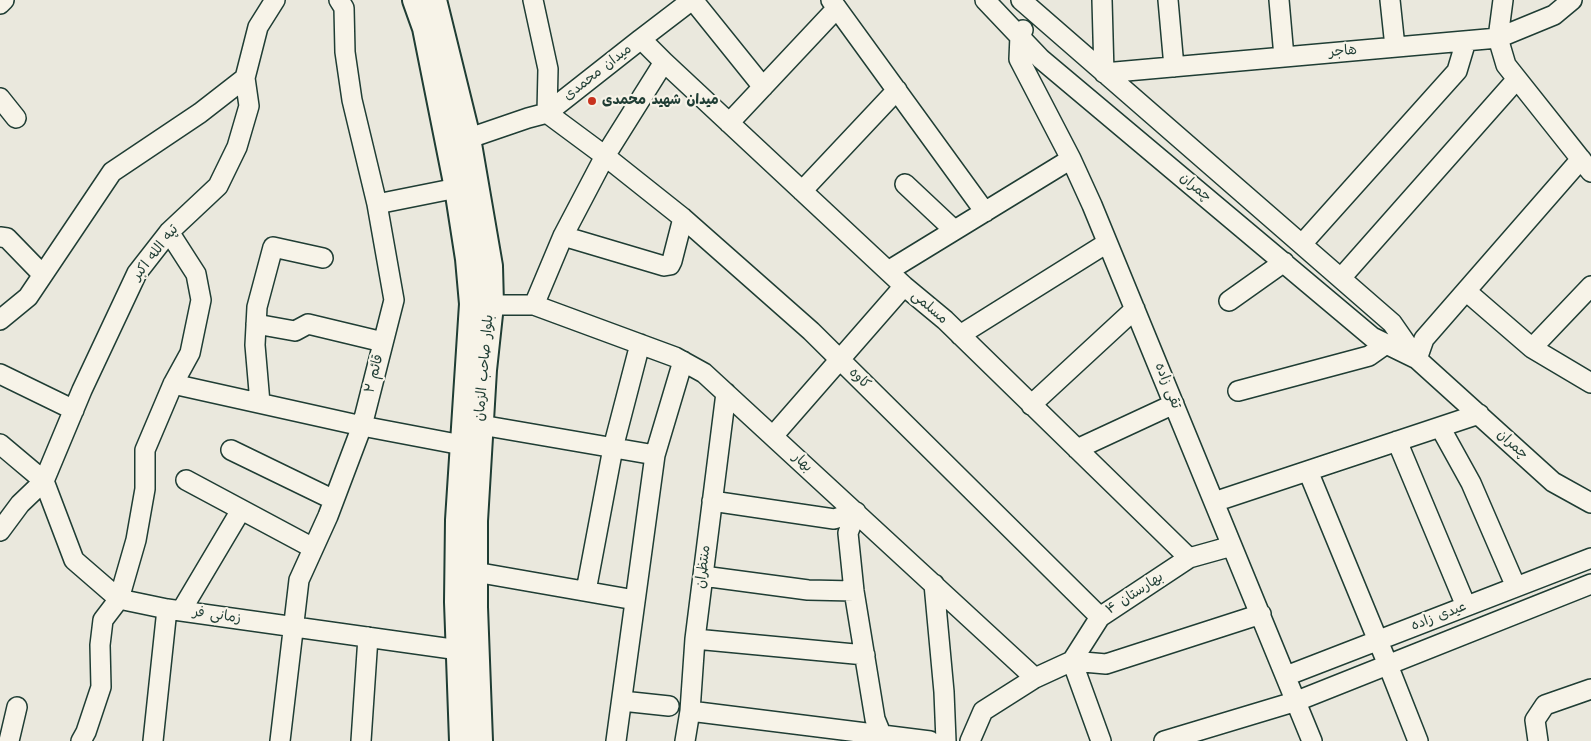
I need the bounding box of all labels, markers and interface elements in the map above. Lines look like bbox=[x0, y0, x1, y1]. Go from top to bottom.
street label: میدان محمدی bbox=[561, 41, 635, 105]
street label: هاجر bbox=[1328, 42, 1358, 62]
place label: میدان شهید محمدی bbox=[602, 93, 719, 109]
marker: میدان شهید محمدی bbox=[586, 95, 598, 107]
street label: چمران bbox=[1176, 170, 1214, 206]
street label: تپه الله اکبر bbox=[129, 222, 183, 284]
street label: مسلمی bbox=[907, 288, 951, 328]
street label: بلوار صاحب الزمان bbox=[472, 314, 498, 422]
street label: قائم ۲ bbox=[362, 353, 388, 395]
street label: تقی زاده bbox=[1150, 361, 1184, 411]
street label: کاوه bbox=[845, 365, 873, 393]
street label: چمران bbox=[1493, 427, 1531, 463]
street label: بهار bbox=[788, 450, 816, 476]
street label: منتظران bbox=[693, 544, 715, 590]
street label: بهارستان ۴ bbox=[1103, 569, 1167, 619]
street label: عیدی زاده bbox=[1409, 599, 1469, 635]
street label: زمانی فر bbox=[192, 604, 242, 628]

